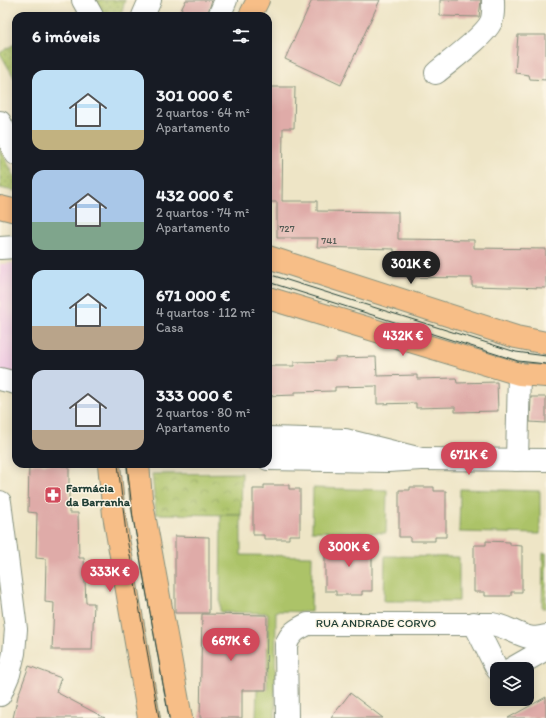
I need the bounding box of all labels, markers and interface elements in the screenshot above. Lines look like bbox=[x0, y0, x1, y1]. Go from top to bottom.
icon: filters bbox=[230, 25, 252, 47]
text: 6 imóveis bbox=[32, 26, 100, 46]
text: 301 000 € bbox=[156, 85, 232, 105]
icon: home bbox=[64, 86, 112, 134]
text: 2 quartos · 64 m² bbox=[156, 105, 250, 120]
text: Apartamento bbox=[156, 120, 230, 135]
text: 432 000 € bbox=[156, 185, 233, 205]
icon: home bbox=[64, 186, 112, 234]
text: 2 quartos · 74 m² bbox=[156, 205, 249, 220]
text: Apartamento bbox=[156, 220, 230, 235]
house number: 727 bbox=[279, 222, 295, 235]
house number: 741 bbox=[321, 234, 337, 247]
pin: 301K € bbox=[378, 251, 444, 285]
text: 301K € bbox=[391, 256, 431, 271]
text: 671 000 € bbox=[156, 285, 230, 305]
icon: home bbox=[64, 286, 112, 334]
text: 4 quartos · 112 m² bbox=[156, 305, 255, 320]
text: Casa bbox=[156, 320, 183, 335]
pin: 432K € bbox=[370, 323, 436, 357]
text: 432K € bbox=[383, 328, 423, 343]
text: 333 000 € bbox=[156, 385, 233, 405]
icon: home bbox=[64, 386, 112, 434]
text: 2 quartos · 80 m² bbox=[156, 405, 250, 420]
text: Apartamento bbox=[156, 420, 230, 435]
pin: 671K € bbox=[436, 442, 502, 476]
text: 671K € bbox=[450, 447, 488, 462]
place label: Farmácia da Barranha bbox=[66, 481, 131, 509]
pharmacy icon: Farmácia da Barranha bbox=[43, 485, 63, 505]
pin: 300K € bbox=[316, 534, 382, 568]
text: 300K € bbox=[328, 539, 370, 554]
pin: 333K € bbox=[77, 559, 143, 593]
text: 333K € bbox=[90, 564, 130, 579]
street label: RUA ANDRADE CORVO bbox=[316, 616, 437, 630]
pin: 667K € bbox=[198, 628, 264, 662]
text: 667K € bbox=[212, 633, 250, 648]
map controls bbox=[490, 662, 534, 706]
button: layers bbox=[490, 662, 534, 706]

